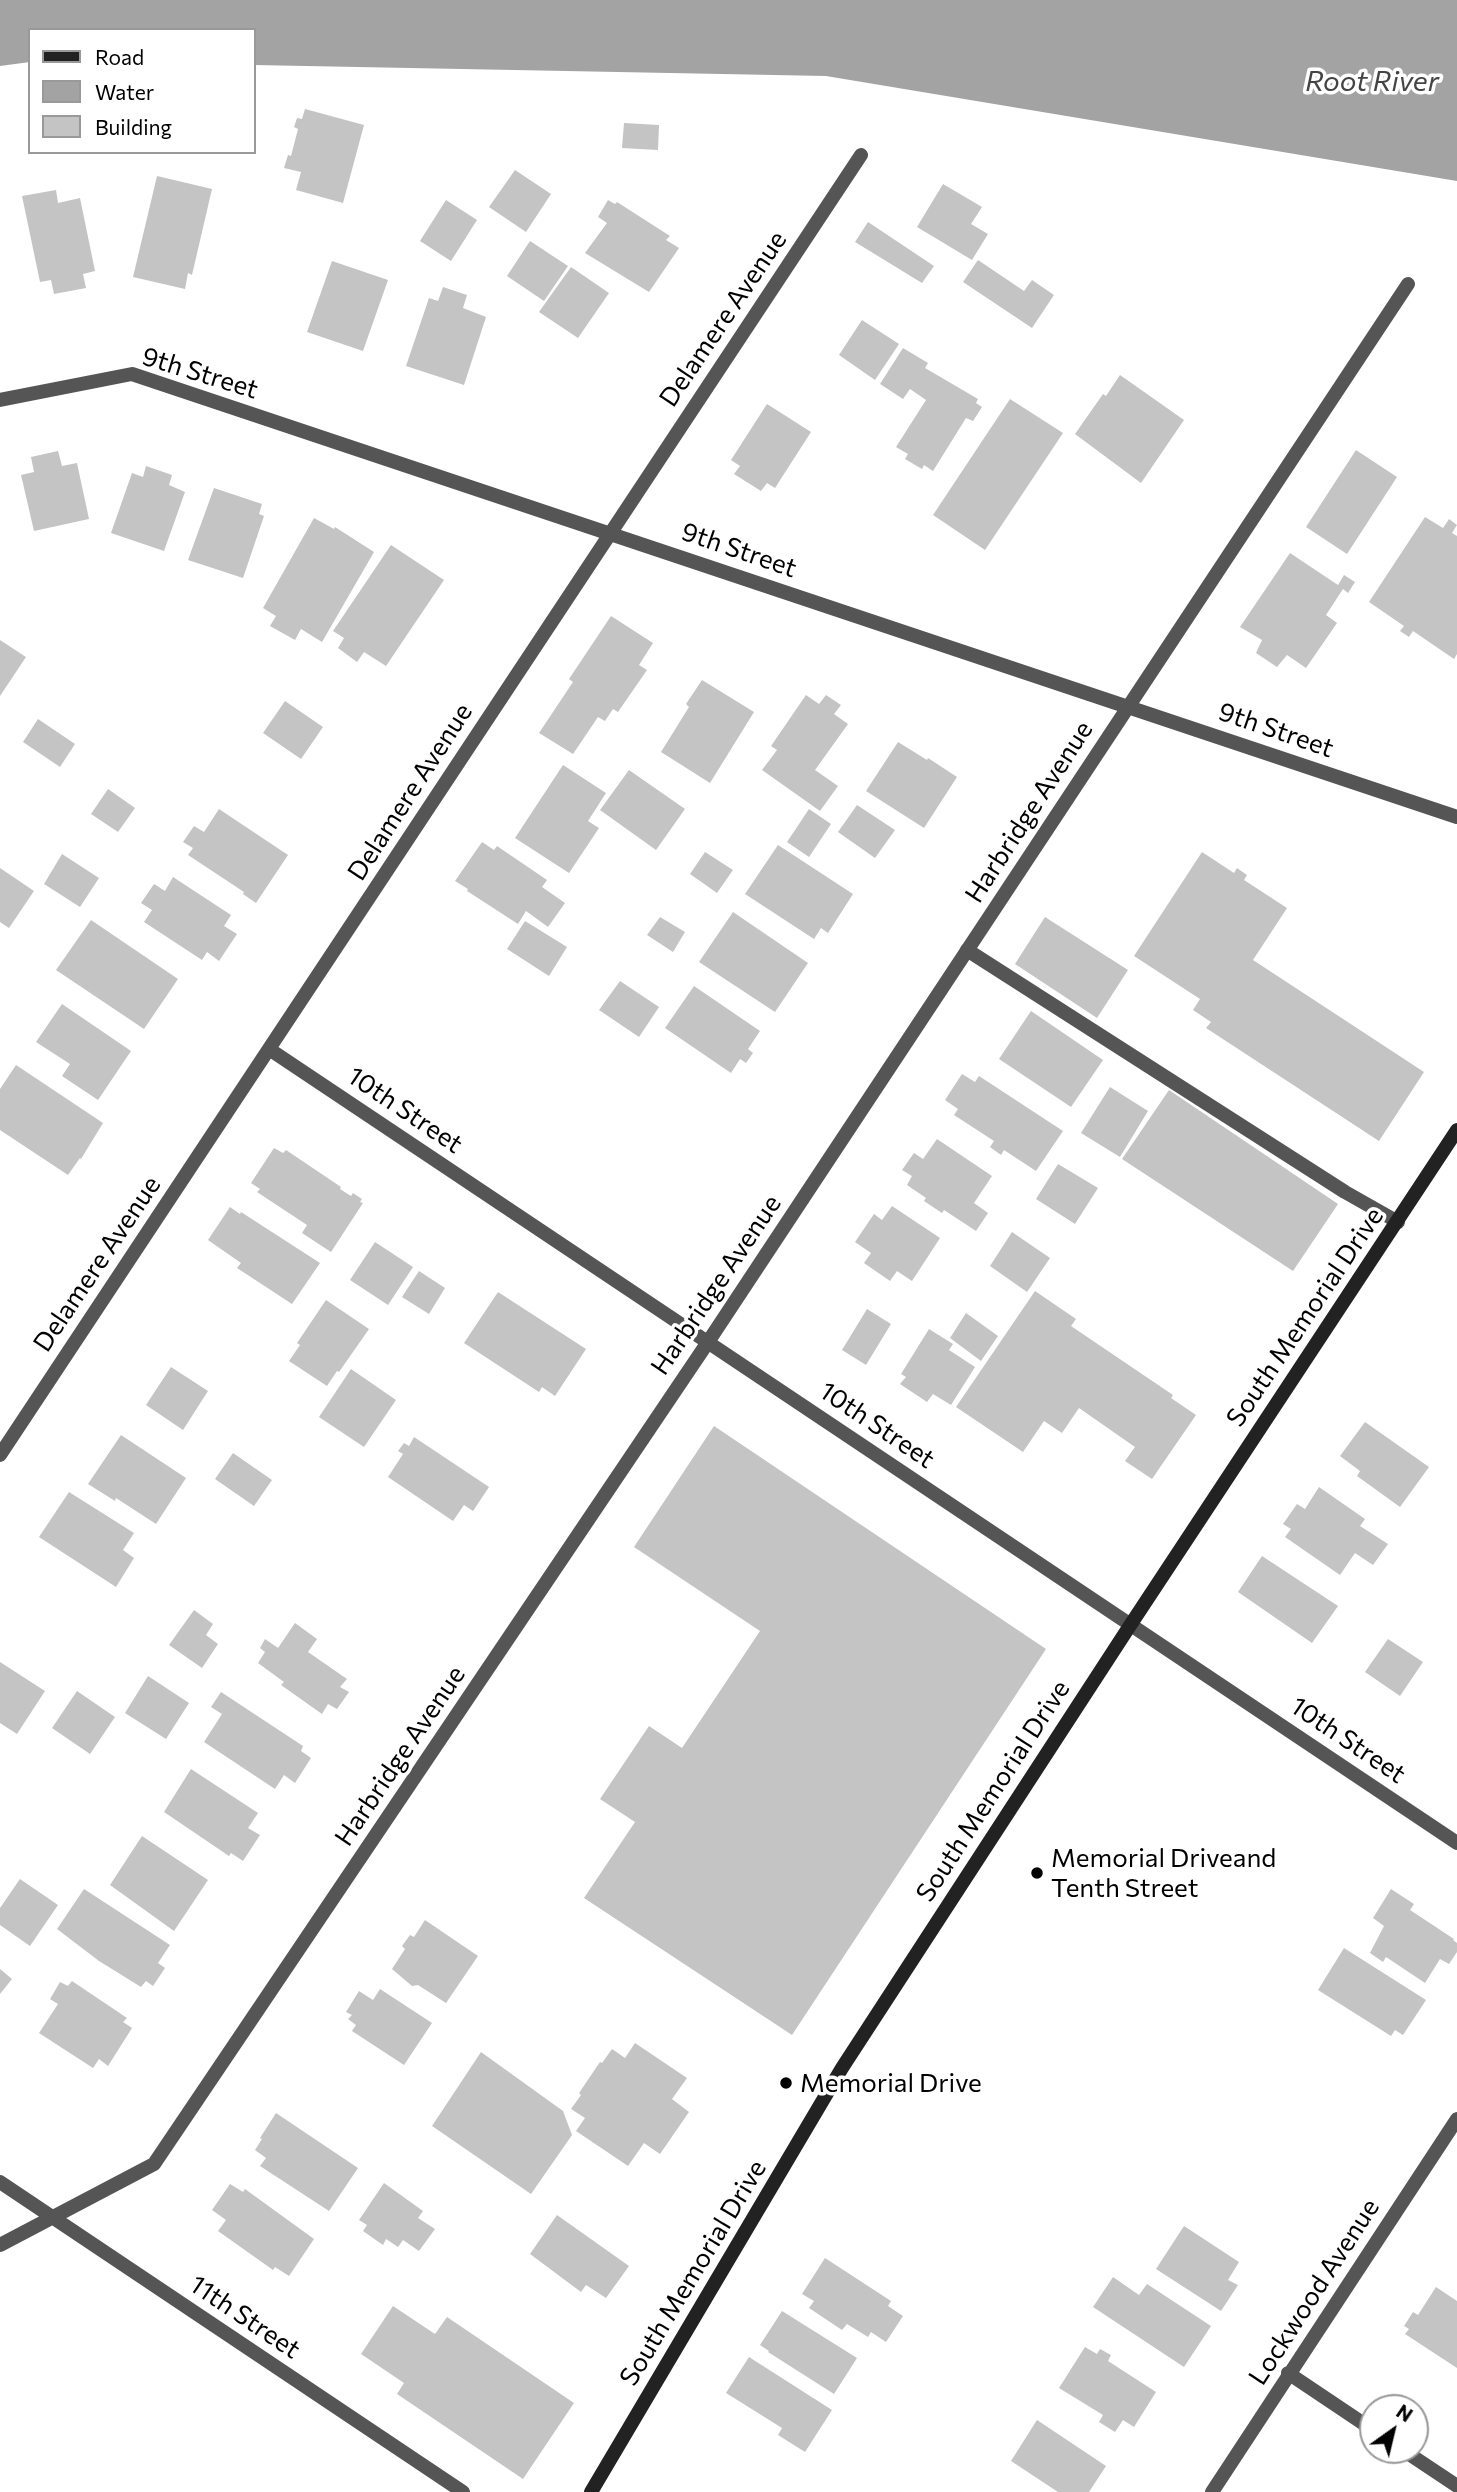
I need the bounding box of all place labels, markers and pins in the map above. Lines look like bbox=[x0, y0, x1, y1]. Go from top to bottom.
place label: Memorial Driveand Tenth Street bbox=[1051, 1842, 1276, 1904]
marker: Memorial Driveand Tenth Street bbox=[1029, 1865, 1045, 1881]
place label: Memorial Drive bbox=[800, 2067, 982, 2099]
marker: Memorial Drive bbox=[778, 2075, 794, 2091]

